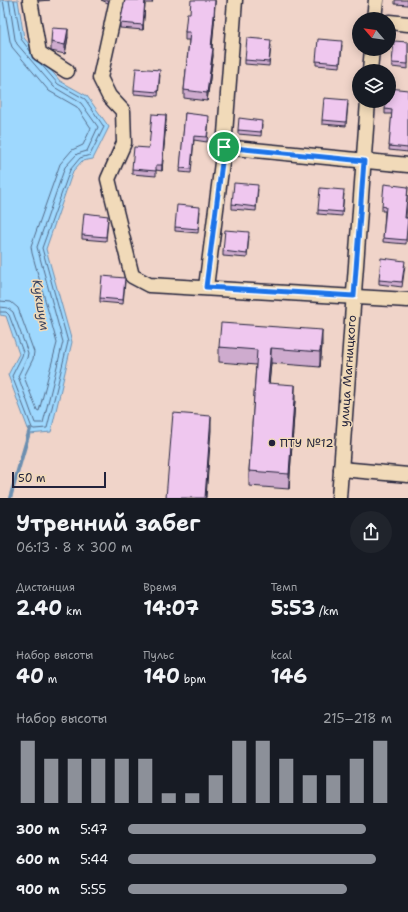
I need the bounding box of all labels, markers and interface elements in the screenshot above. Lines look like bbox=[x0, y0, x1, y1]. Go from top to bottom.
north arrow bbox=[352, 12, 396, 56]
map controls bbox=[352, 12, 396, 108]
button: layers bbox=[352, 64, 396, 108]
pin bbox=[207, 130, 241, 164]
icon: arrive bbox=[213, 136, 235, 158]
water label: Кукшум bbox=[29, 278, 53, 332]
street label: улица Магницкого bbox=[336, 315, 360, 427]
place label: ПТУ №12 bbox=[280, 435, 334, 451]
marker: ПТУ №12 bbox=[267, 438, 277, 448]
scale bar bbox=[12, 470, 106, 489]
text: 50 m bbox=[18, 471, 46, 486]
text: Утренний забег bbox=[16, 509, 200, 538]
button: share bbox=[350, 511, 392, 553]
text: 06:13 · 8 × 300 m bbox=[16, 539, 132, 556]
text: Дистанция bbox=[16, 580, 75, 595]
text: Время bbox=[143, 580, 177, 595]
text: Темп bbox=[271, 580, 297, 595]
text: 2.40 bbox=[16, 595, 62, 621]
text: 14:07 bbox=[143, 595, 199, 621]
text: 5:53 bbox=[271, 595, 315, 621]
text: km bbox=[62, 604, 82, 619]
text: /km bbox=[315, 604, 339, 619]
text: Набор высоты bbox=[16, 648, 93, 663]
text: Пульс bbox=[143, 648, 174, 663]
text: kcal bbox=[271, 648, 292, 663]
text: 40 bbox=[16, 663, 44, 689]
text: 140 bbox=[143, 663, 180, 689]
text: 146 bbox=[271, 663, 307, 689]
text: m bbox=[44, 672, 57, 687]
text: bpm bbox=[180, 672, 206, 687]
text: Набор высоты bbox=[16, 710, 107, 727]
text: 215–218 m bbox=[323, 710, 392, 727]
text: 300 m bbox=[16, 821, 60, 838]
text: 5:47 bbox=[80, 821, 108, 838]
text: 600 m bbox=[16, 851, 60, 868]
text: 5:44 bbox=[80, 851, 108, 868]
text: 900 m bbox=[16, 881, 59, 898]
text: 5:55 bbox=[80, 881, 106, 898]

